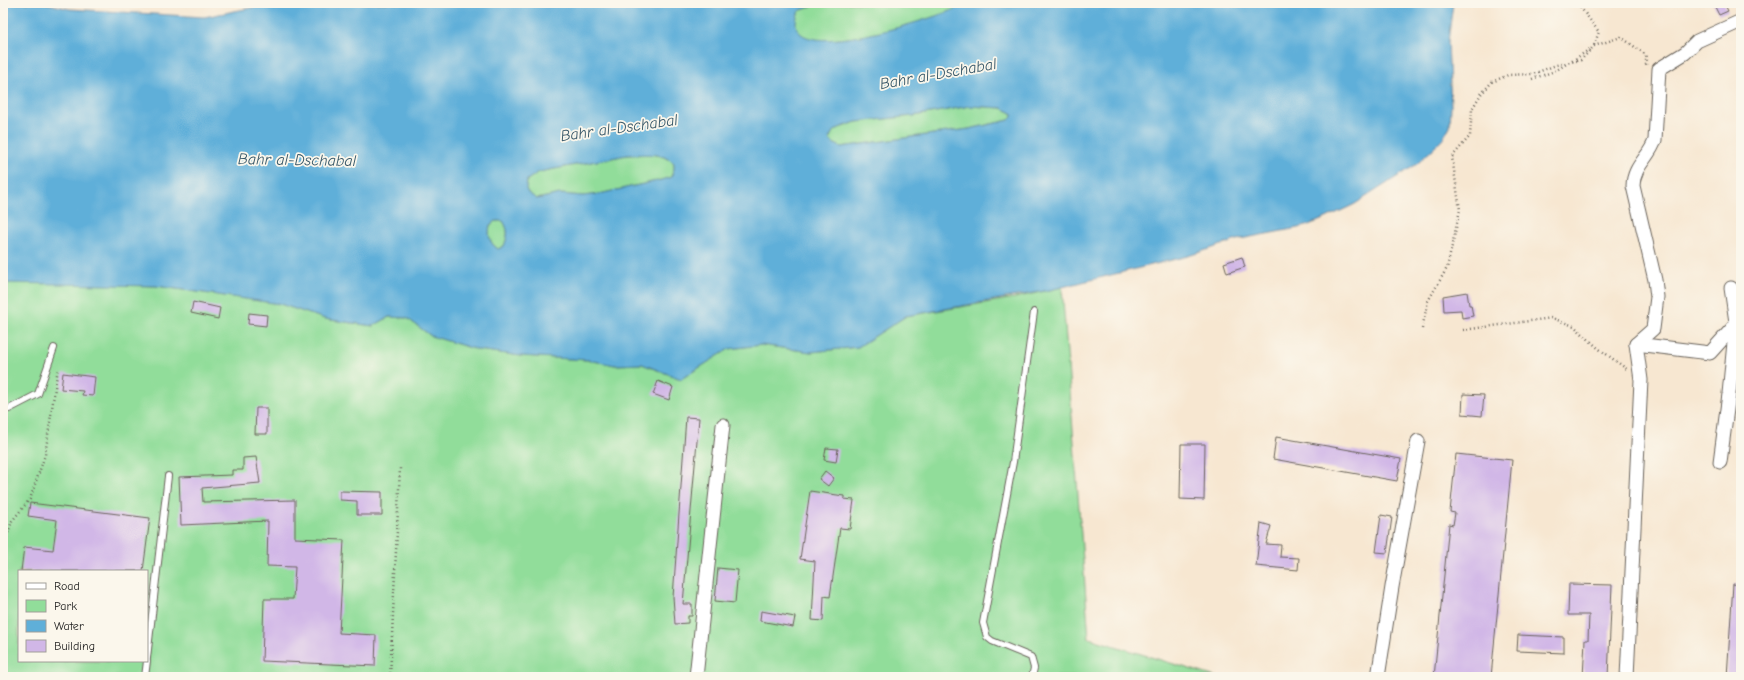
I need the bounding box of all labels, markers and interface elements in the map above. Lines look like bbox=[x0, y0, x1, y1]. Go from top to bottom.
water label: Bahr al-Dschabal bbox=[878, 55, 998, 93]
water label: Bahr al-Dschabal bbox=[559, 111, 679, 145]
water label: Bahr al-Dschabal bbox=[238, 150, 357, 170]
legend bbox=[18, 570, 148, 662]
text: Road bbox=[54, 579, 80, 593]
text: Park bbox=[54, 599, 77, 613]
text: Water bbox=[54, 619, 84, 633]
text: Building bbox=[54, 639, 95, 653]

